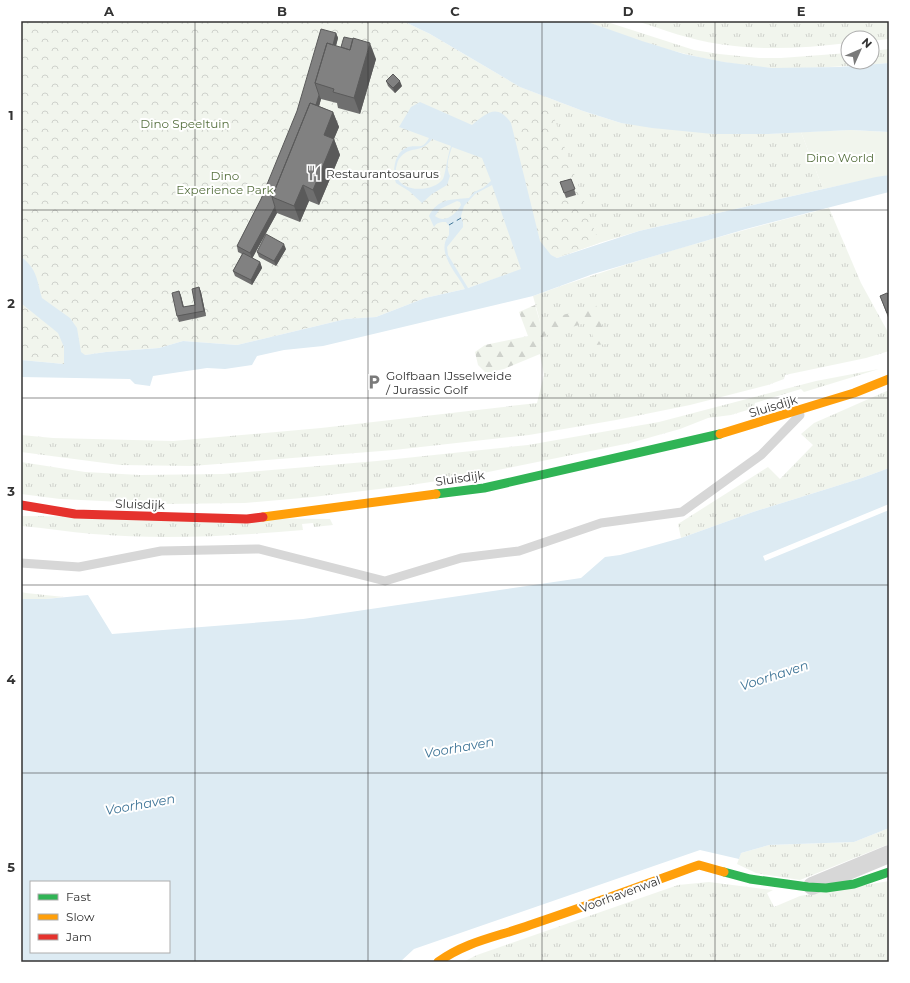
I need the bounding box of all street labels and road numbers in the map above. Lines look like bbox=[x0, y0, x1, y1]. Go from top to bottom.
street label: Sluisdijk bbox=[747, 391, 800, 420]
street label: Sluisdijk bbox=[434, 467, 486, 489]
street label: Sluisdijk bbox=[115, 496, 166, 512]
street label: Voorhavenwal bbox=[578, 872, 662, 916]

